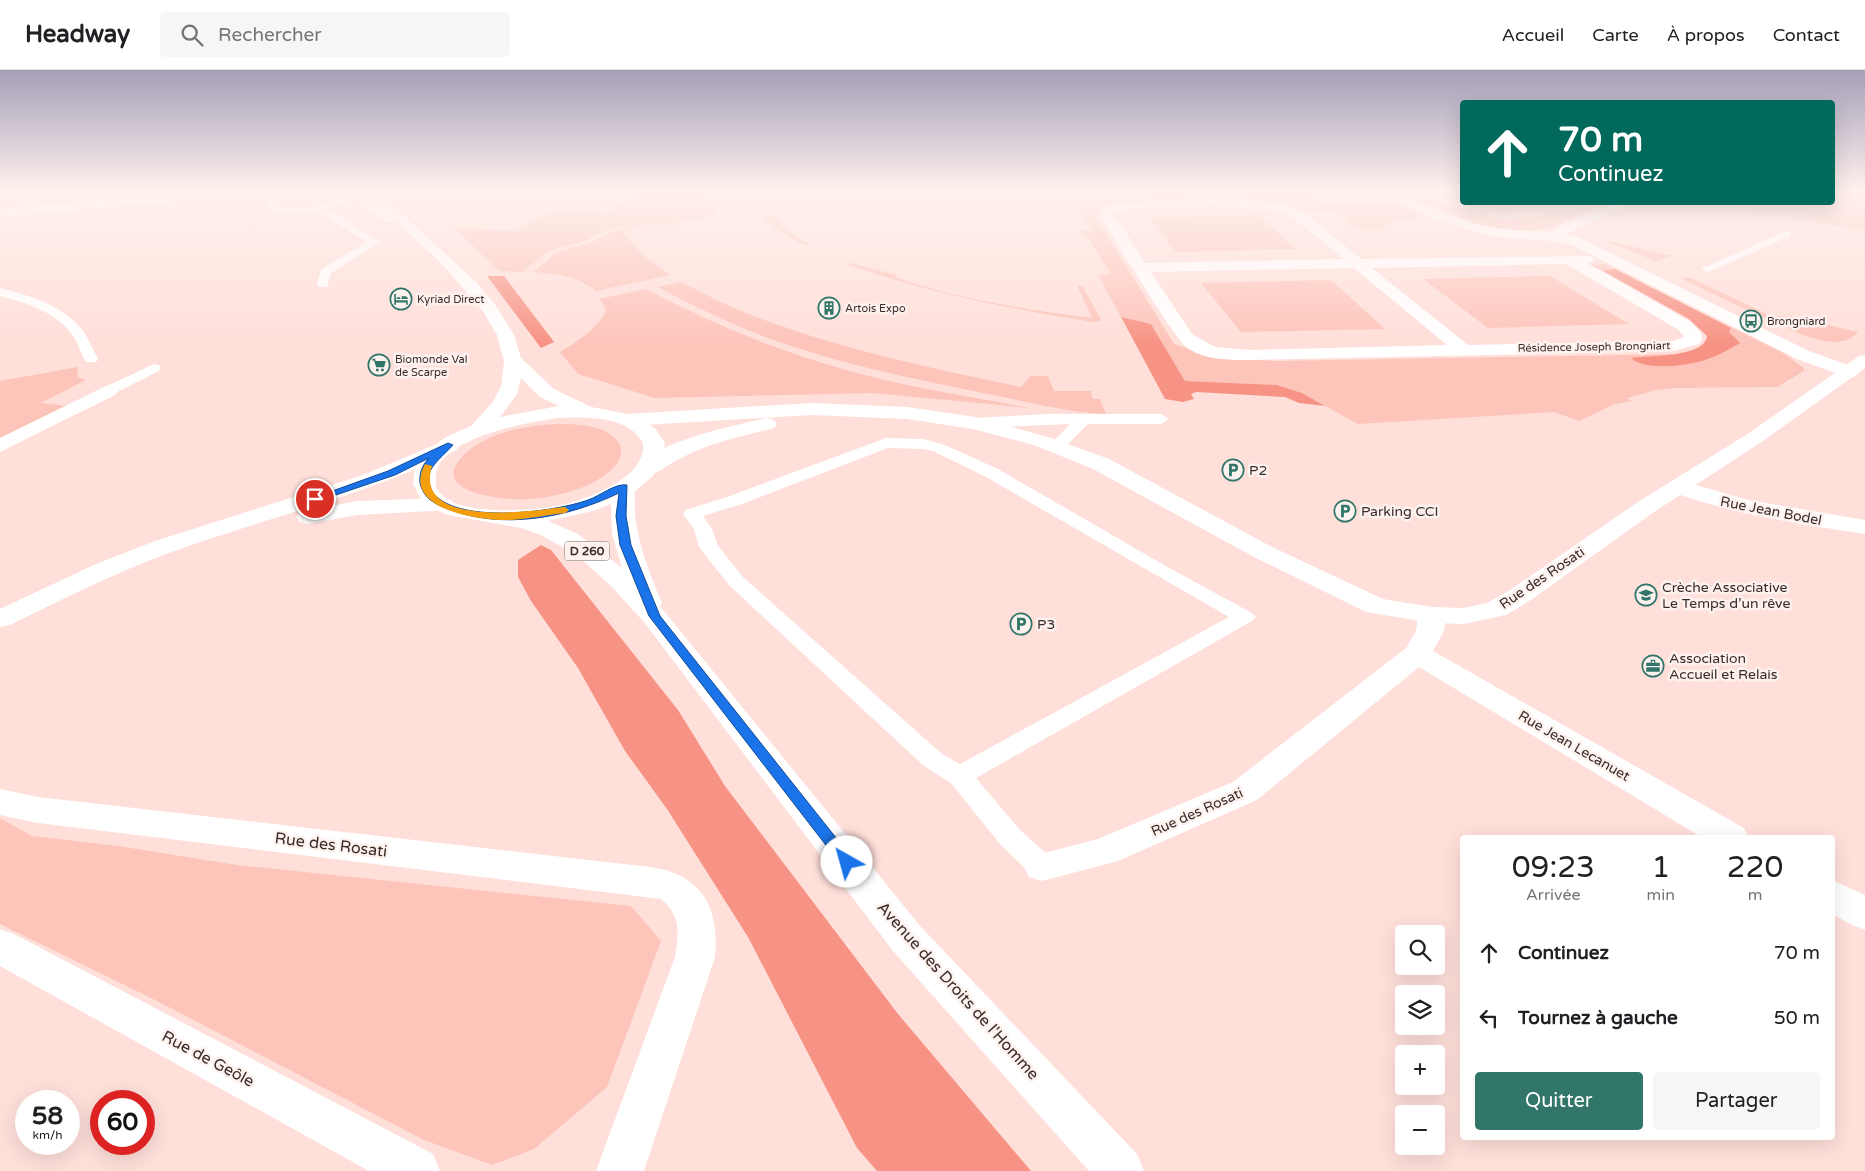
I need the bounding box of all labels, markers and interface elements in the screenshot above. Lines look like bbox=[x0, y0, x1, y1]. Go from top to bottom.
search box bbox=[160, 12, 510, 57]
text: Headway bbox=[25, 20, 130, 49]
icon: search bbox=[178, 21, 206, 49]
text: Rechercher bbox=[218, 24, 322, 46]
text: Accueil bbox=[1502, 24, 1564, 46]
text: Carte bbox=[1592, 24, 1639, 46]
text: À propos bbox=[1667, 24, 1745, 46]
text: Contact bbox=[1773, 24, 1840, 46]
text: 70 m bbox=[1558, 119, 1643, 161]
icon: ahead bbox=[1475, 120, 1540, 185]
text: Continuez bbox=[1558, 161, 1663, 187]
hotel icon: Kyriad Direct bbox=[389, 287, 413, 311]
place label: Kyriad Direct bbox=[417, 293, 484, 306]
building icon: Artois Expo bbox=[817, 296, 841, 320]
place label: Artois Expo bbox=[845, 302, 906, 315]
bus stop icon: Brongniard bbox=[1739, 309, 1763, 333]
place label: Brongniard bbox=[1767, 315, 1826, 328]
street label: Résidence Joseph Brongniart bbox=[1518, 339, 1670, 355]
supermarket icon: Biomonde Val de Scarpe bbox=[367, 353, 391, 377]
place label: Biomonde Val de Scarpe bbox=[395, 353, 467, 379]
parking icon: P2 bbox=[1221, 458, 1245, 482]
place label: P2 bbox=[1249, 462, 1267, 479]
pin bbox=[294, 478, 336, 520]
icon: arrive bbox=[301, 485, 329, 513]
street label: Rue Jean Bodel bbox=[1719, 493, 1823, 529]
parking icon: Parking CCI bbox=[1333, 499, 1357, 523]
place label: Parking CCI bbox=[1361, 503, 1439, 520]
road number: D 260 bbox=[564, 542, 610, 561]
street label: Rue des Rosati bbox=[1496, 543, 1588, 613]
place label: Crèche Associative Le Temps d’un rêve bbox=[1662, 579, 1790, 612]
school or university icon: Crèche Associative Le Temps d’un rêve bbox=[1634, 583, 1658, 607]
parking icon: P3 bbox=[1009, 612, 1033, 636]
place label: P3 bbox=[1037, 616, 1055, 633]
place label: Association Accueil et Relais bbox=[1669, 650, 1778, 683]
office icon: Association Accueil et Relais bbox=[1641, 654, 1665, 678]
street label: Rue Jean Lecanuet bbox=[1515, 707, 1633, 785]
street label: Rue des Rosati bbox=[1148, 784, 1246, 840]
street label: Rue des Rosati bbox=[274, 828, 388, 862]
position arrow bbox=[820, 835, 872, 887]
text: 09:23 bbox=[1512, 849, 1595, 886]
text: 1 bbox=[1651, 849, 1670, 886]
text: 220 bbox=[1727, 849, 1783, 886]
text: Arrivée bbox=[1526, 885, 1581, 905]
text: min bbox=[1647, 885, 1675, 905]
text: m bbox=[1748, 885, 1762, 905]
street label: Avenue des Droits de l'Homme bbox=[873, 898, 1043, 1084]
map controls bbox=[1395, 925, 1445, 1155]
button: search bbox=[1395, 925, 1445, 975]
icon: ahead bbox=[1475, 939, 1503, 967]
text: Continuez bbox=[1518, 942, 1609, 964]
text: 70 m bbox=[1774, 942, 1820, 964]
button: layers bbox=[1395, 985, 1445, 1035]
icon: left bbox=[1475, 1004, 1503, 1032]
text: Tournez à gauche bbox=[1518, 1007, 1678, 1029]
text: 50 m bbox=[1774, 1007, 1820, 1029]
street label: Rue de Geôle bbox=[158, 1026, 258, 1092]
button: + bbox=[1395, 1045, 1445, 1095]
button: Quitter bbox=[1475, 1072, 1643, 1130]
button: Partager bbox=[1653, 1072, 1820, 1130]
speed limit sign: 60 bbox=[90, 1090, 155, 1155]
text: 58 bbox=[32, 1101, 63, 1131]
button: − bbox=[1395, 1105, 1445, 1155]
text: km/h bbox=[32, 1128, 63, 1142]

